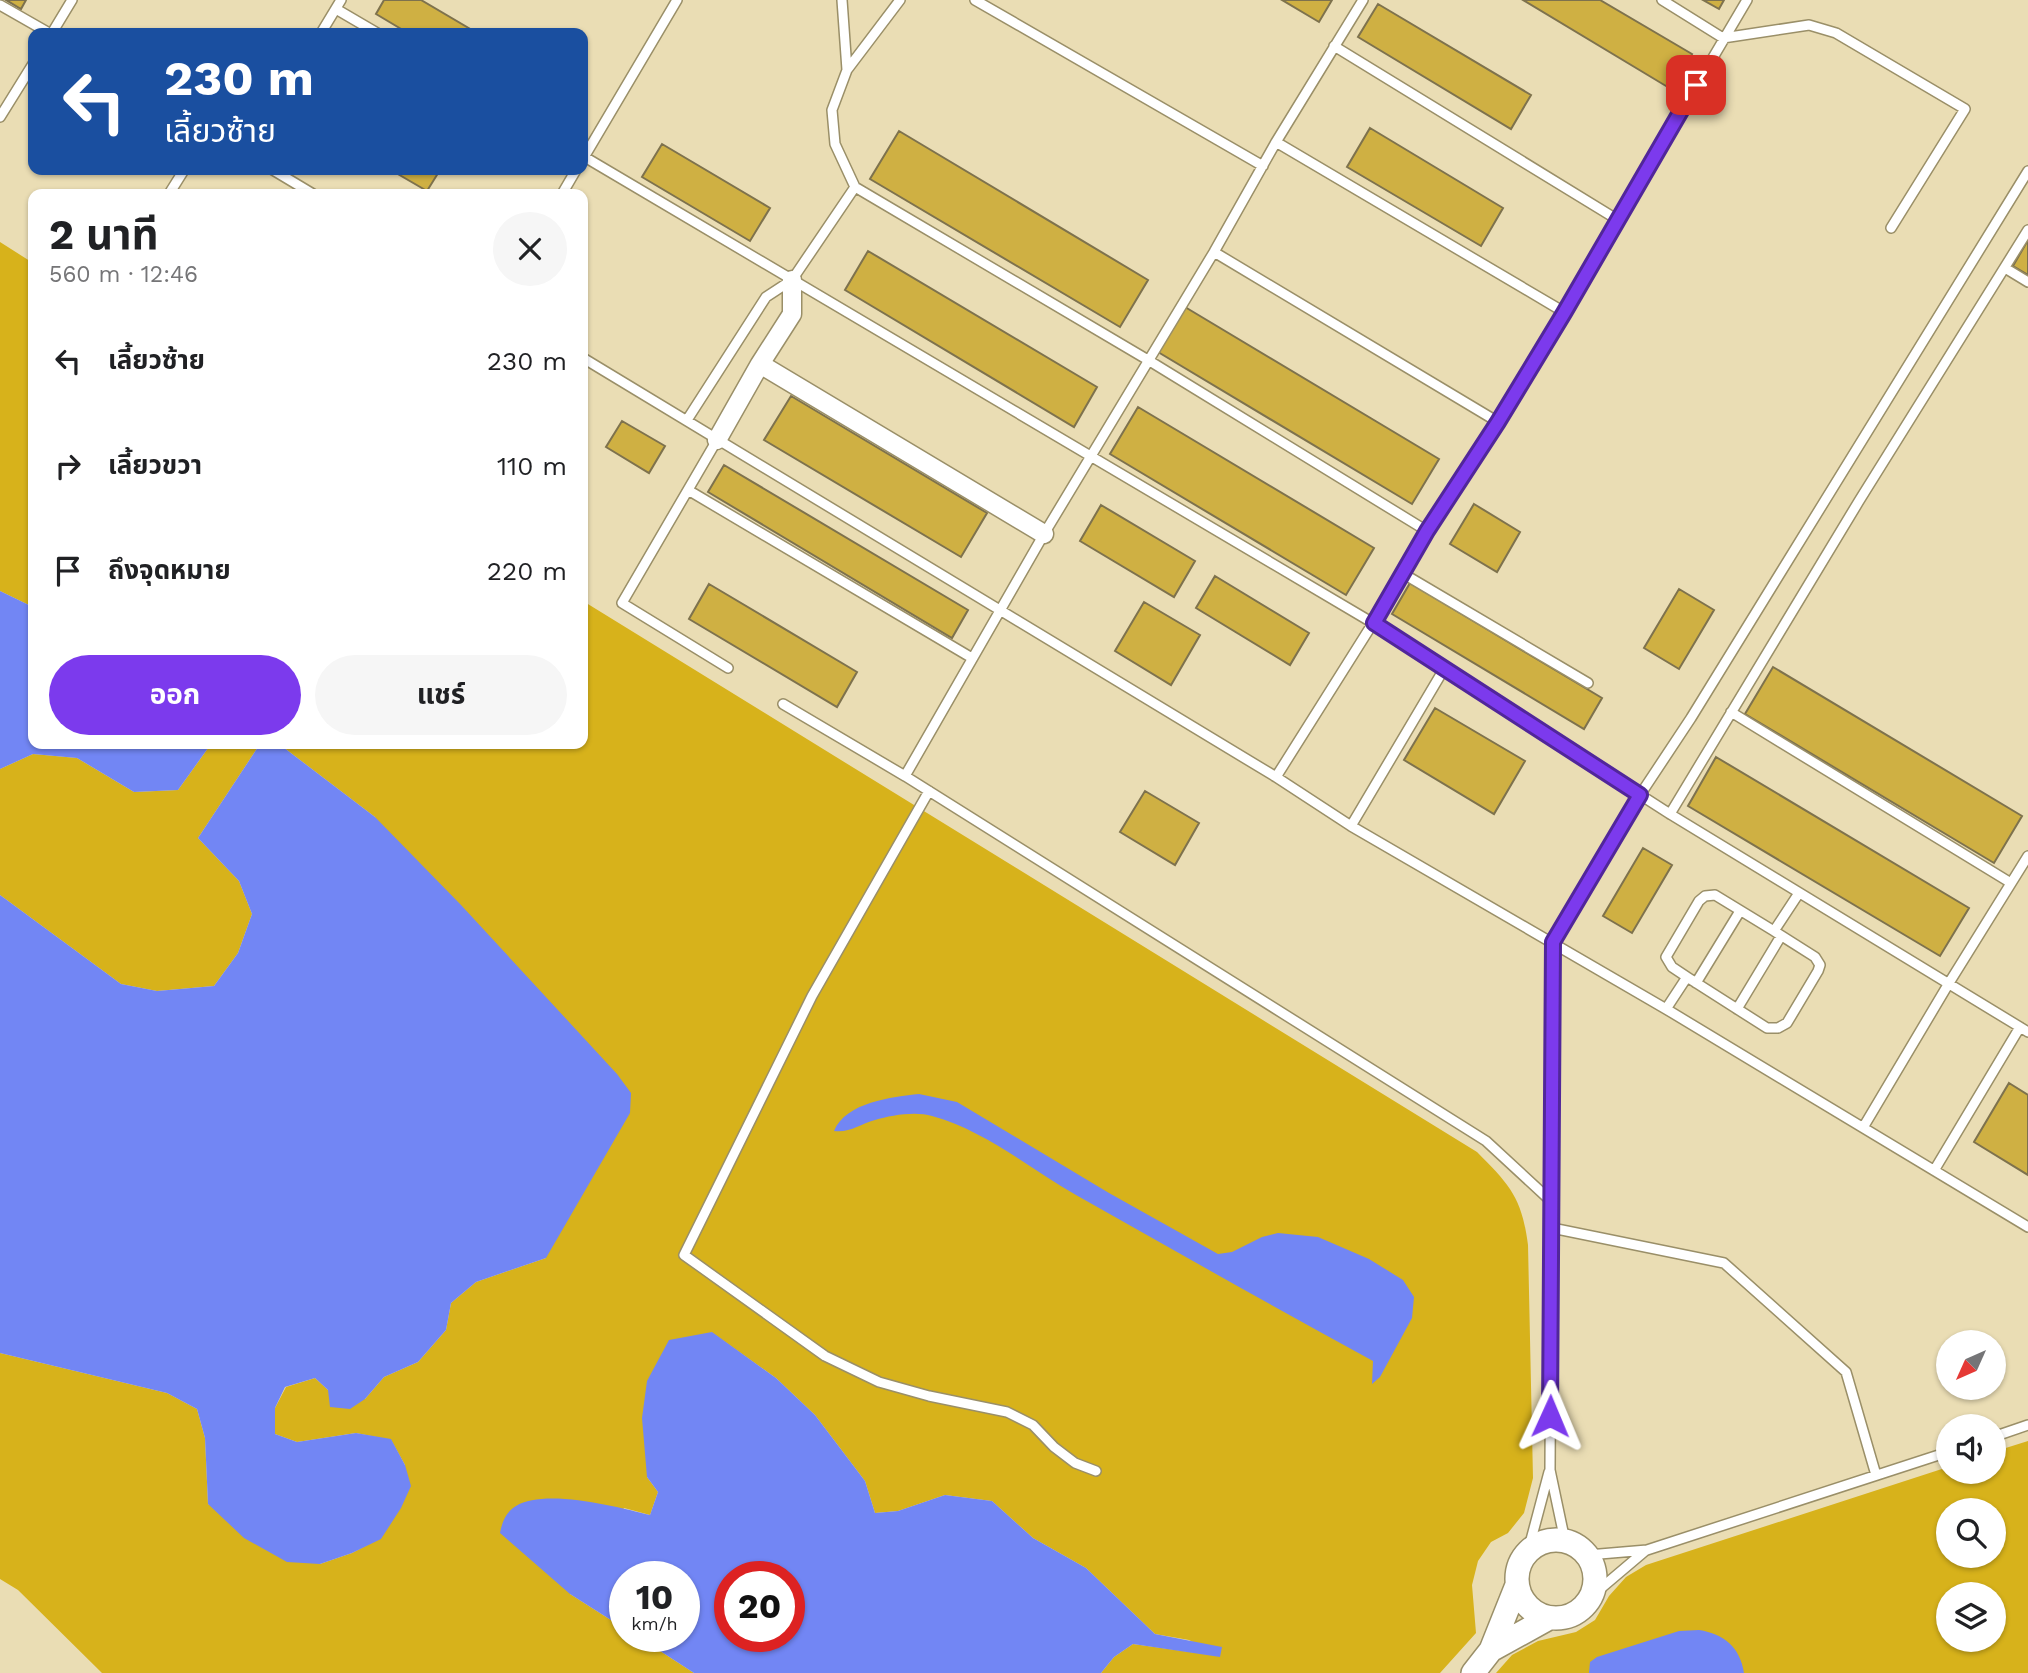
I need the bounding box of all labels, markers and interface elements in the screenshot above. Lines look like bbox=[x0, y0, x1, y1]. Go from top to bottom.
text: 230 m bbox=[164, 49, 314, 107]
pin bbox=[1666, 55, 1726, 115]
icon: left bbox=[49, 56, 140, 147]
icon: arrive bbox=[1677, 66, 1715, 104]
text: เลี้ยวซ้าย bbox=[164, 112, 276, 150]
text: 2 นาที bbox=[49, 210, 159, 259]
button: close bbox=[493, 212, 567, 286]
text: 560 m · 12:46 bbox=[49, 261, 198, 288]
icon: left bbox=[49, 342, 87, 380]
text: เลี้ยวซ้าย bbox=[108, 345, 205, 375]
text: 230 m bbox=[487, 346, 567, 376]
icon: right bbox=[49, 447, 87, 485]
text: เลี้ยวขวา bbox=[108, 450, 202, 480]
text: 110 m bbox=[497, 451, 567, 481]
icon: arrive bbox=[49, 552, 87, 590]
text: ถึงจุดหมาย bbox=[108, 555, 231, 585]
text: 220 m bbox=[487, 556, 567, 586]
button: ออก bbox=[49, 655, 301, 735]
button: แชร์ bbox=[315, 655, 567, 735]
north arrow bbox=[1936, 1330, 2006, 1400]
map controls bbox=[1936, 1330, 2006, 1652]
position arrow bbox=[1513, 1379, 1587, 1453]
button: sound bbox=[1936, 1414, 2006, 1484]
button: search bbox=[1936, 1498, 2006, 1568]
speed limit sign: 20 bbox=[714, 1561, 805, 1652]
text: 10 bbox=[636, 1576, 673, 1618]
button: layers bbox=[1936, 1582, 2006, 1652]
text: km/h bbox=[631, 1613, 678, 1634]

